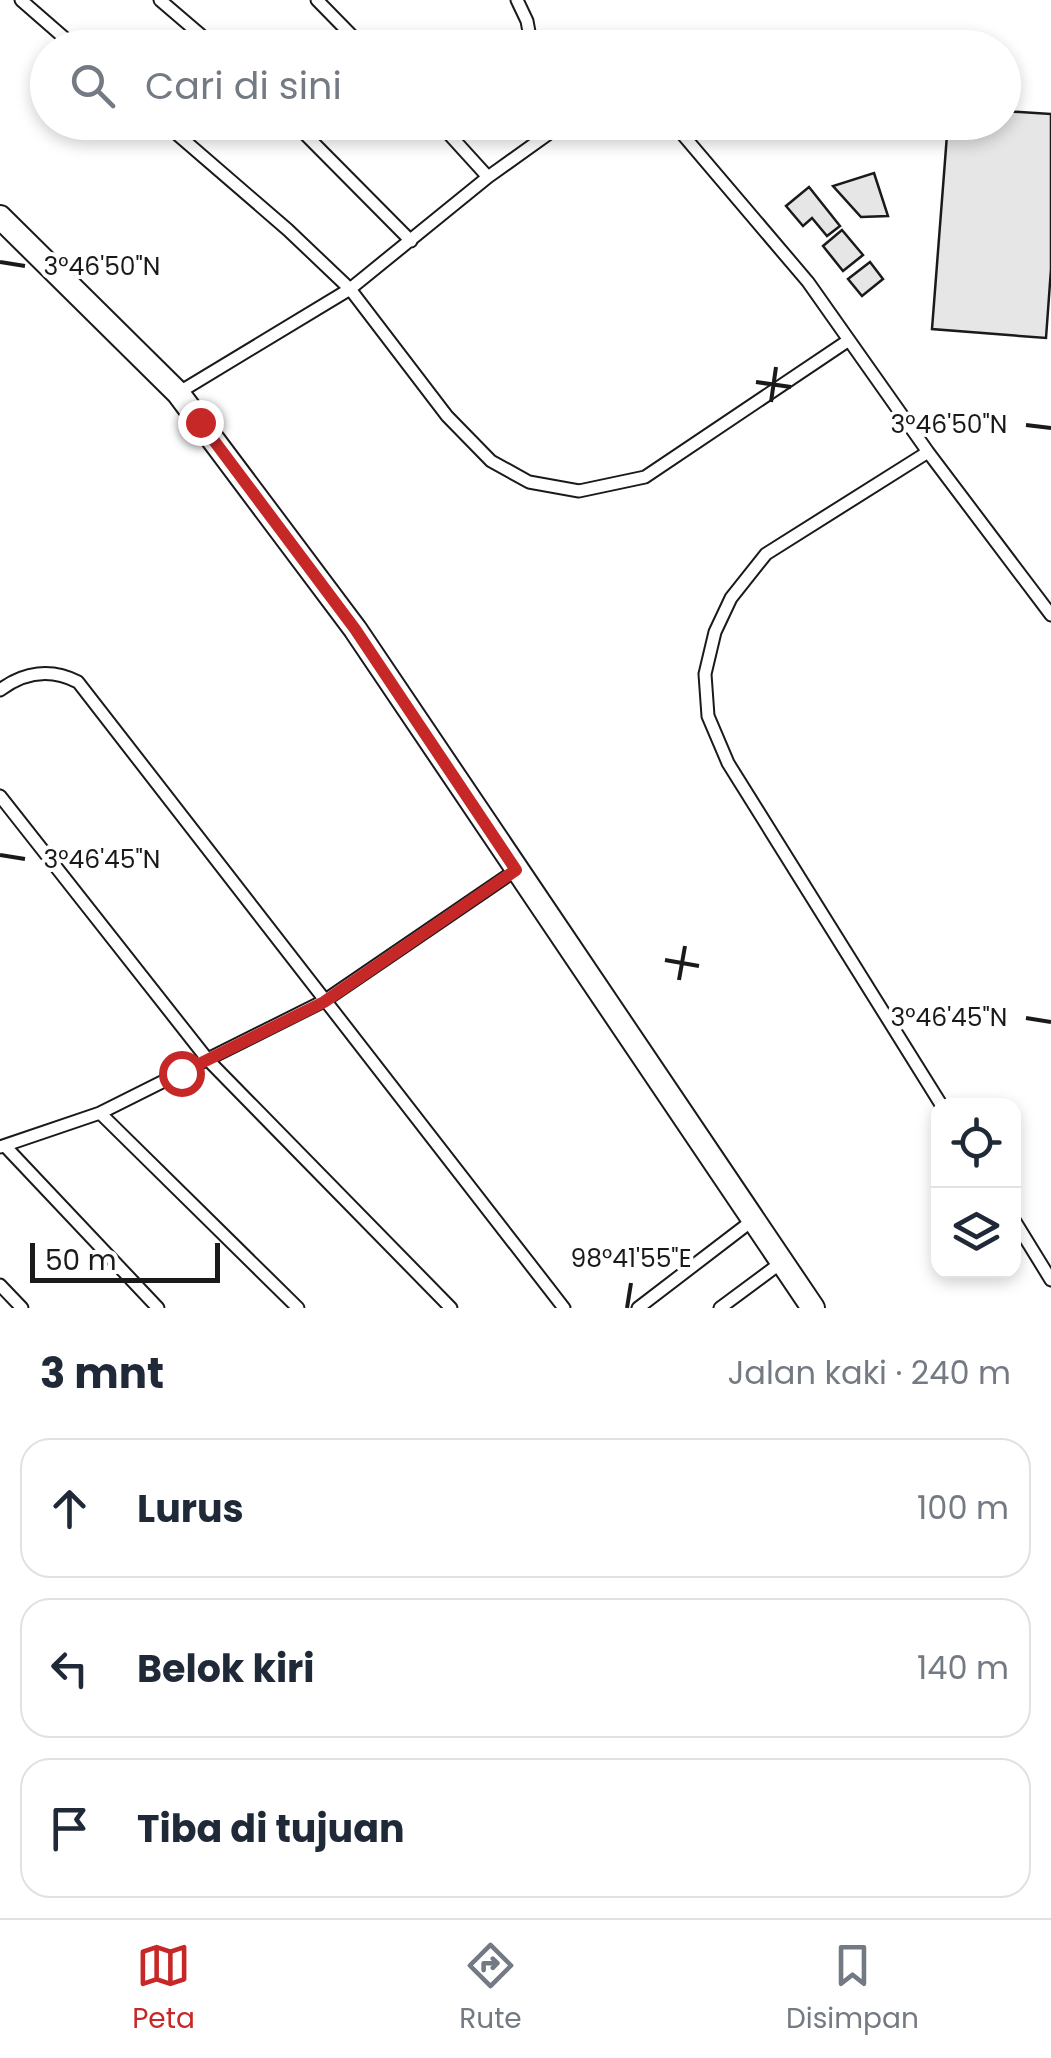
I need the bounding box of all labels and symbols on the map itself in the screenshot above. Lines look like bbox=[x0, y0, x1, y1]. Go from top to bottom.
text: 3°46'50"N bbox=[44, 249, 160, 284]
route end bbox=[178, 400, 224, 446]
text: 3°46'50"N bbox=[891, 407, 1007, 442]
text: 3°46'45"N bbox=[44, 842, 160, 877]
text: 3°46'45"N bbox=[891, 1000, 1007, 1035]
route start bbox=[159, 1051, 205, 1097]
scale bar bbox=[30, 1238, 220, 1282]
text: 98°41'55"E bbox=[570, 1241, 692, 1276]

